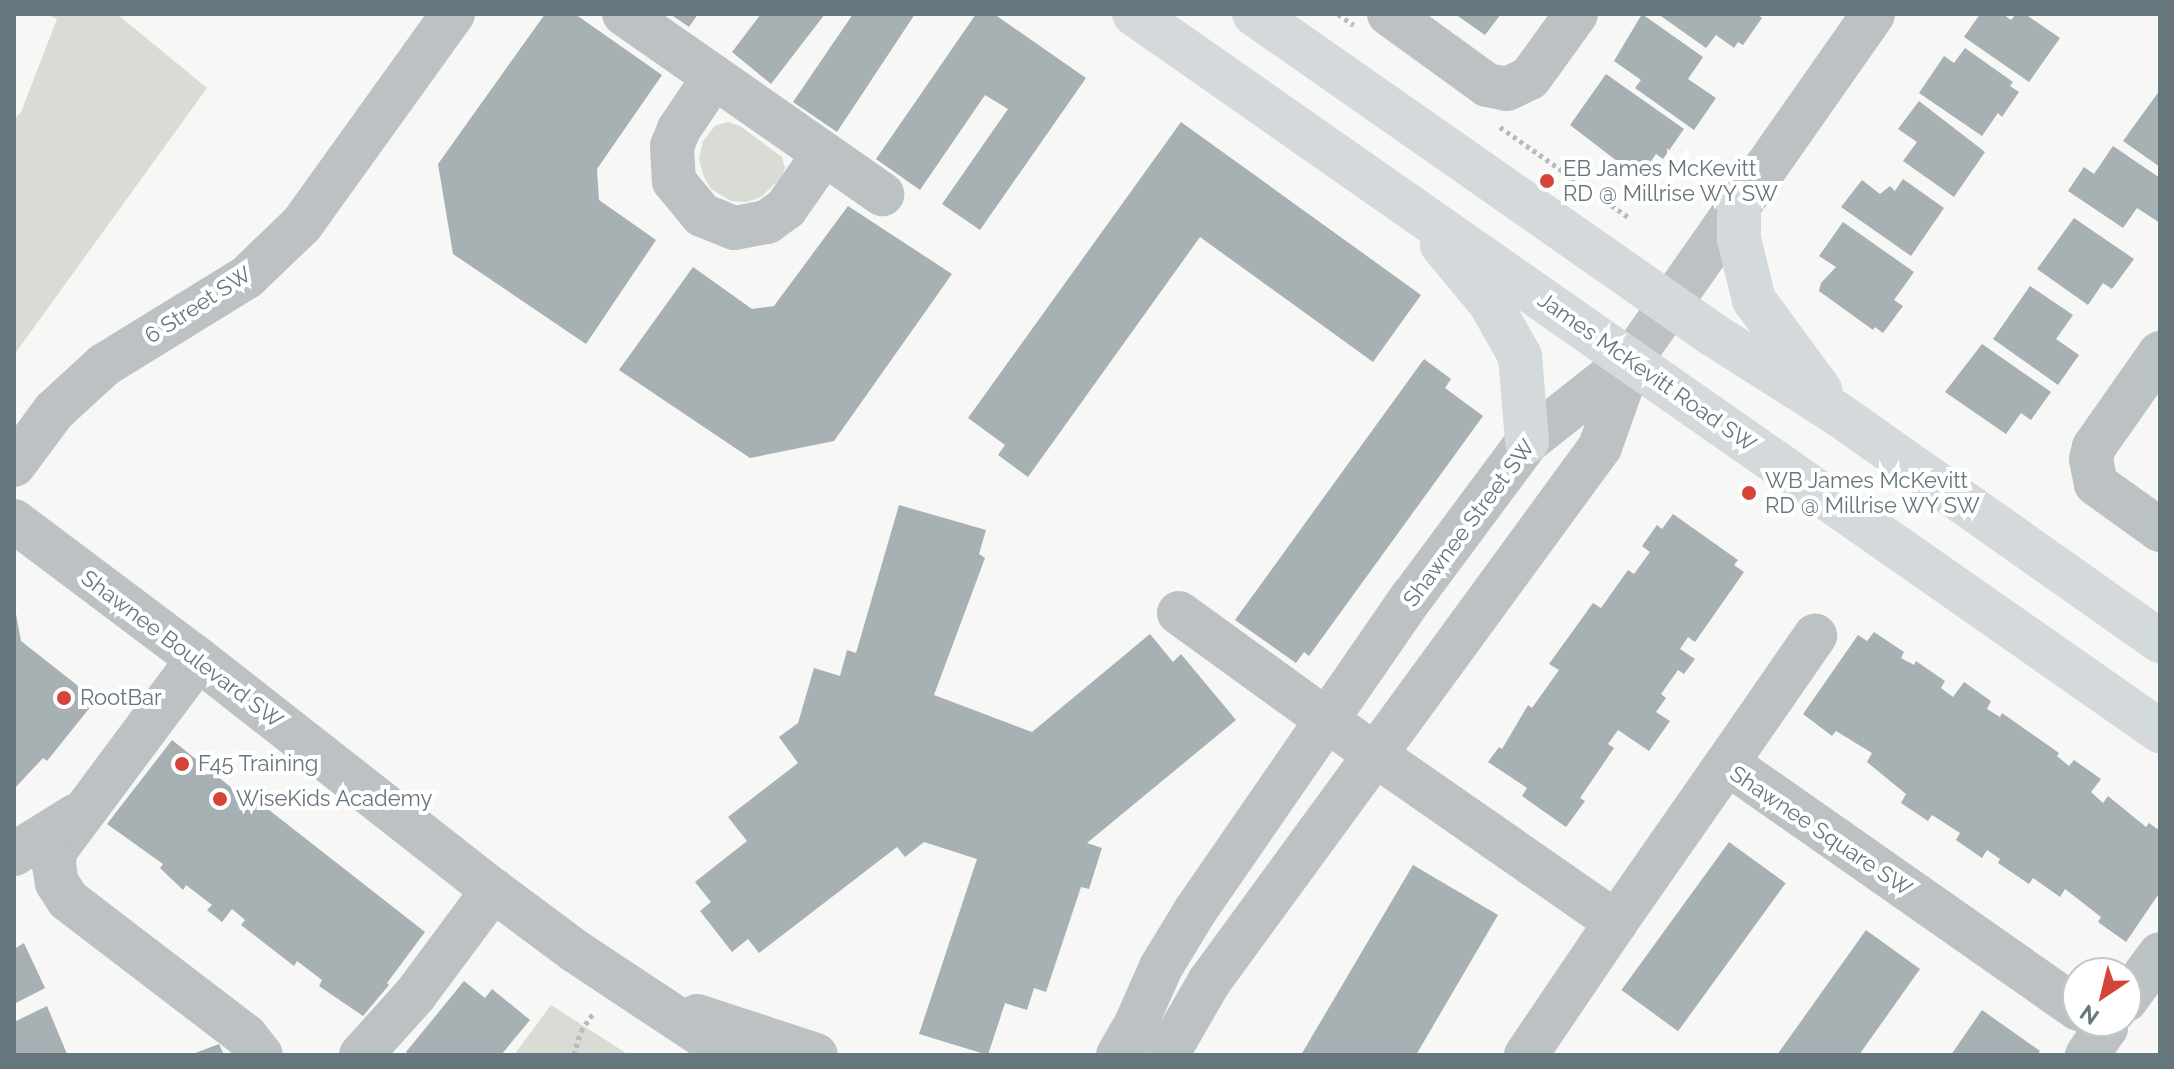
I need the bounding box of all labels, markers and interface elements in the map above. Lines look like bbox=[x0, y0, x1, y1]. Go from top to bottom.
place label: EB James McKevitt RD @ Millrise WY SW bbox=[1563, 155, 1779, 206]
marker: EB James McKevitt RD @ Millrise WY SW bbox=[1538, 172, 1556, 190]
street label: 6 Street SW bbox=[140, 261, 256, 349]
street label: James McKevitt Road SW bbox=[1533, 287, 1761, 457]
street label: Shawnee Street SW bbox=[1397, 434, 1541, 612]
place label: WB James McKevitt RD @ Millrise WY SW bbox=[1765, 467, 1981, 518]
marker: WB James McKevitt RD @ Millrise WY SW bbox=[1740, 484, 1758, 502]
street label: Shawnee Boulevard SW bbox=[76, 565, 288, 733]
place label: RootBar bbox=[80, 685, 162, 711]
marker: RootBar bbox=[55, 689, 73, 707]
place label: F45 Training bbox=[198, 751, 319, 777]
marker: F45 Training bbox=[173, 755, 191, 773]
street label: Shawnee Square SW bbox=[1725, 760, 1917, 902]
place label: WiseKids Academy bbox=[236, 786, 433, 812]
marker: WiseKids Academy bbox=[211, 790, 229, 808]
north arrow bbox=[2062, 957, 2142, 1037]
text: N bbox=[2075, 1000, 2104, 1030]

